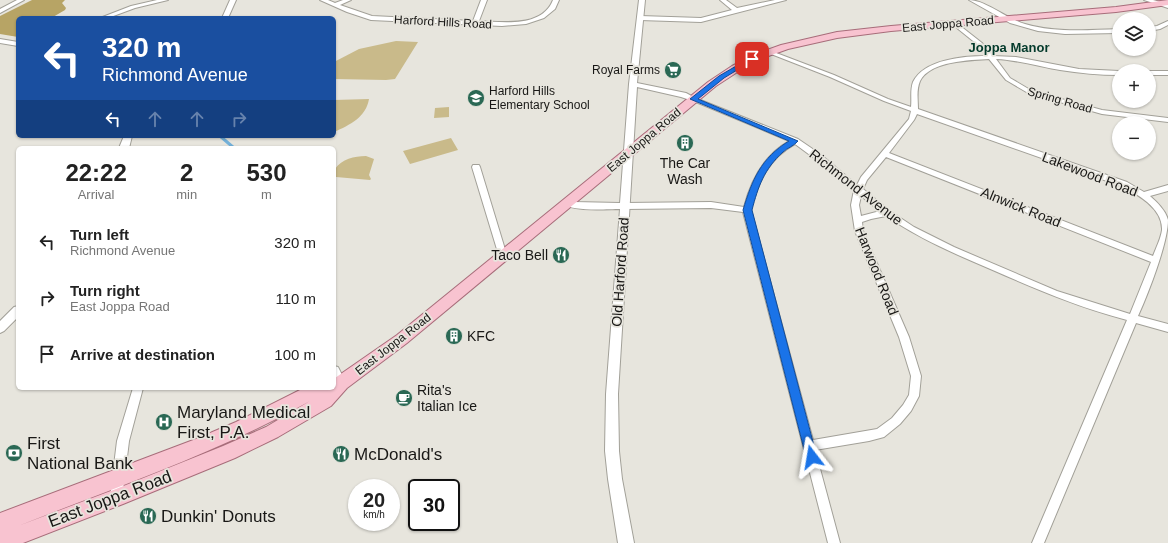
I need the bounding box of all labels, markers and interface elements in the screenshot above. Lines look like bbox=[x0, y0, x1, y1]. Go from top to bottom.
street label: Harford Hills Road bbox=[394, 12, 492, 32]
map controls bbox=[1112, 12, 1156, 160]
button: layers bbox=[1112, 12, 1156, 56]
street label: East Joppa Road bbox=[902, 13, 994, 35]
icon: left bbox=[36, 32, 88, 84]
text: 320 m bbox=[102, 32, 181, 63]
district label: Joppa Manor bbox=[969, 40, 1049, 55]
pin bbox=[735, 42, 769, 76]
icon: arrive bbox=[741, 48, 763, 70]
supermarket icon: Royal Farms bbox=[663, 60, 683, 80]
place label: Royal Farms bbox=[592, 63, 660, 77]
button: + bbox=[1112, 64, 1156, 108]
text: Richmond Avenue bbox=[102, 65, 248, 85]
place label: Harford Hills Elementary School bbox=[489, 84, 590, 112]
street label: Spring Road bbox=[1026, 84, 1094, 116]
school or university icon: Harford Hills Elementary School bbox=[466, 88, 486, 108]
street label: East Joppa Road bbox=[604, 105, 684, 175]
icon: left bbox=[102, 108, 124, 130]
icon: ahead bbox=[144, 108, 166, 130]
icon: ahead bbox=[186, 108, 208, 130]
icon: right bbox=[228, 108, 250, 130]
button: − bbox=[1112, 116, 1156, 160]
building icon: The Car Wash bbox=[675, 133, 695, 153]
street label: Richmond Avenue bbox=[806, 146, 906, 228]
street label: Lakewood Road bbox=[1040, 148, 1140, 200]
place label: The Car Wash bbox=[660, 155, 711, 187]
text: 22:22 bbox=[65, 159, 127, 186]
text: 2 bbox=[180, 159, 193, 186]
text: 530 bbox=[247, 159, 287, 186]
street label: Alnwick Road bbox=[979, 184, 1063, 230]
text: Arrival bbox=[78, 187, 115, 202]
text: min bbox=[176, 187, 197, 202]
text: m bbox=[261, 187, 272, 202]
street label: Old Harford Road bbox=[608, 217, 632, 327]
street label: Harwood Road bbox=[852, 225, 902, 317]
text: Turn left bbox=[70, 226, 129, 243]
icon: left bbox=[36, 231, 58, 253]
text: 320 m bbox=[274, 234, 316, 251]
text: Richmond Avenue bbox=[70, 243, 175, 258]
restaurant icon: Taco Bell bbox=[551, 245, 571, 265]
place label: Taco Bell bbox=[491, 247, 548, 263]
text: Turn right bbox=[70, 282, 140, 299]
icon: right bbox=[36, 287, 58, 309]
text: 110 m bbox=[275, 290, 316, 307]
text: East Joppa Road bbox=[70, 299, 170, 314]
street label: East Joppa Road bbox=[352, 310, 434, 378]
building icon: KFC bbox=[444, 326, 464, 346]
place label: KFC bbox=[467, 328, 495, 344]
icon: arrive bbox=[36, 343, 58, 365]
text: Arrive at destination bbox=[70, 346, 215, 363]
text: 100 m bbox=[274, 346, 316, 363]
place label: Rita's Italian Ice bbox=[417, 382, 477, 414]
cafe icon: Rita's Italian Ice bbox=[394, 388, 414, 408]
place label: Maryland Medical First, P.A. bbox=[177, 403, 310, 442]
hospital icon: Maryland Medical First, P.A. bbox=[154, 412, 174, 432]
place label: First National Bank bbox=[27, 434, 133, 473]
position arrow bbox=[791, 436, 833, 478]
bank icon: First National Bank bbox=[4, 443, 24, 463]
restaurant icon: McDonald's bbox=[331, 444, 351, 464]
place label: McDonald's bbox=[354, 445, 442, 464]
street label: East Joppa Road bbox=[46, 467, 174, 531]
speed limit sign: 30 bbox=[408, 479, 460, 531]
text: 20 bbox=[363, 489, 385, 511]
restaurant icon: Dunkin' Donuts bbox=[138, 506, 158, 526]
place label: Dunkin' Donuts bbox=[161, 507, 276, 526]
text: km/h bbox=[363, 509, 385, 520]

